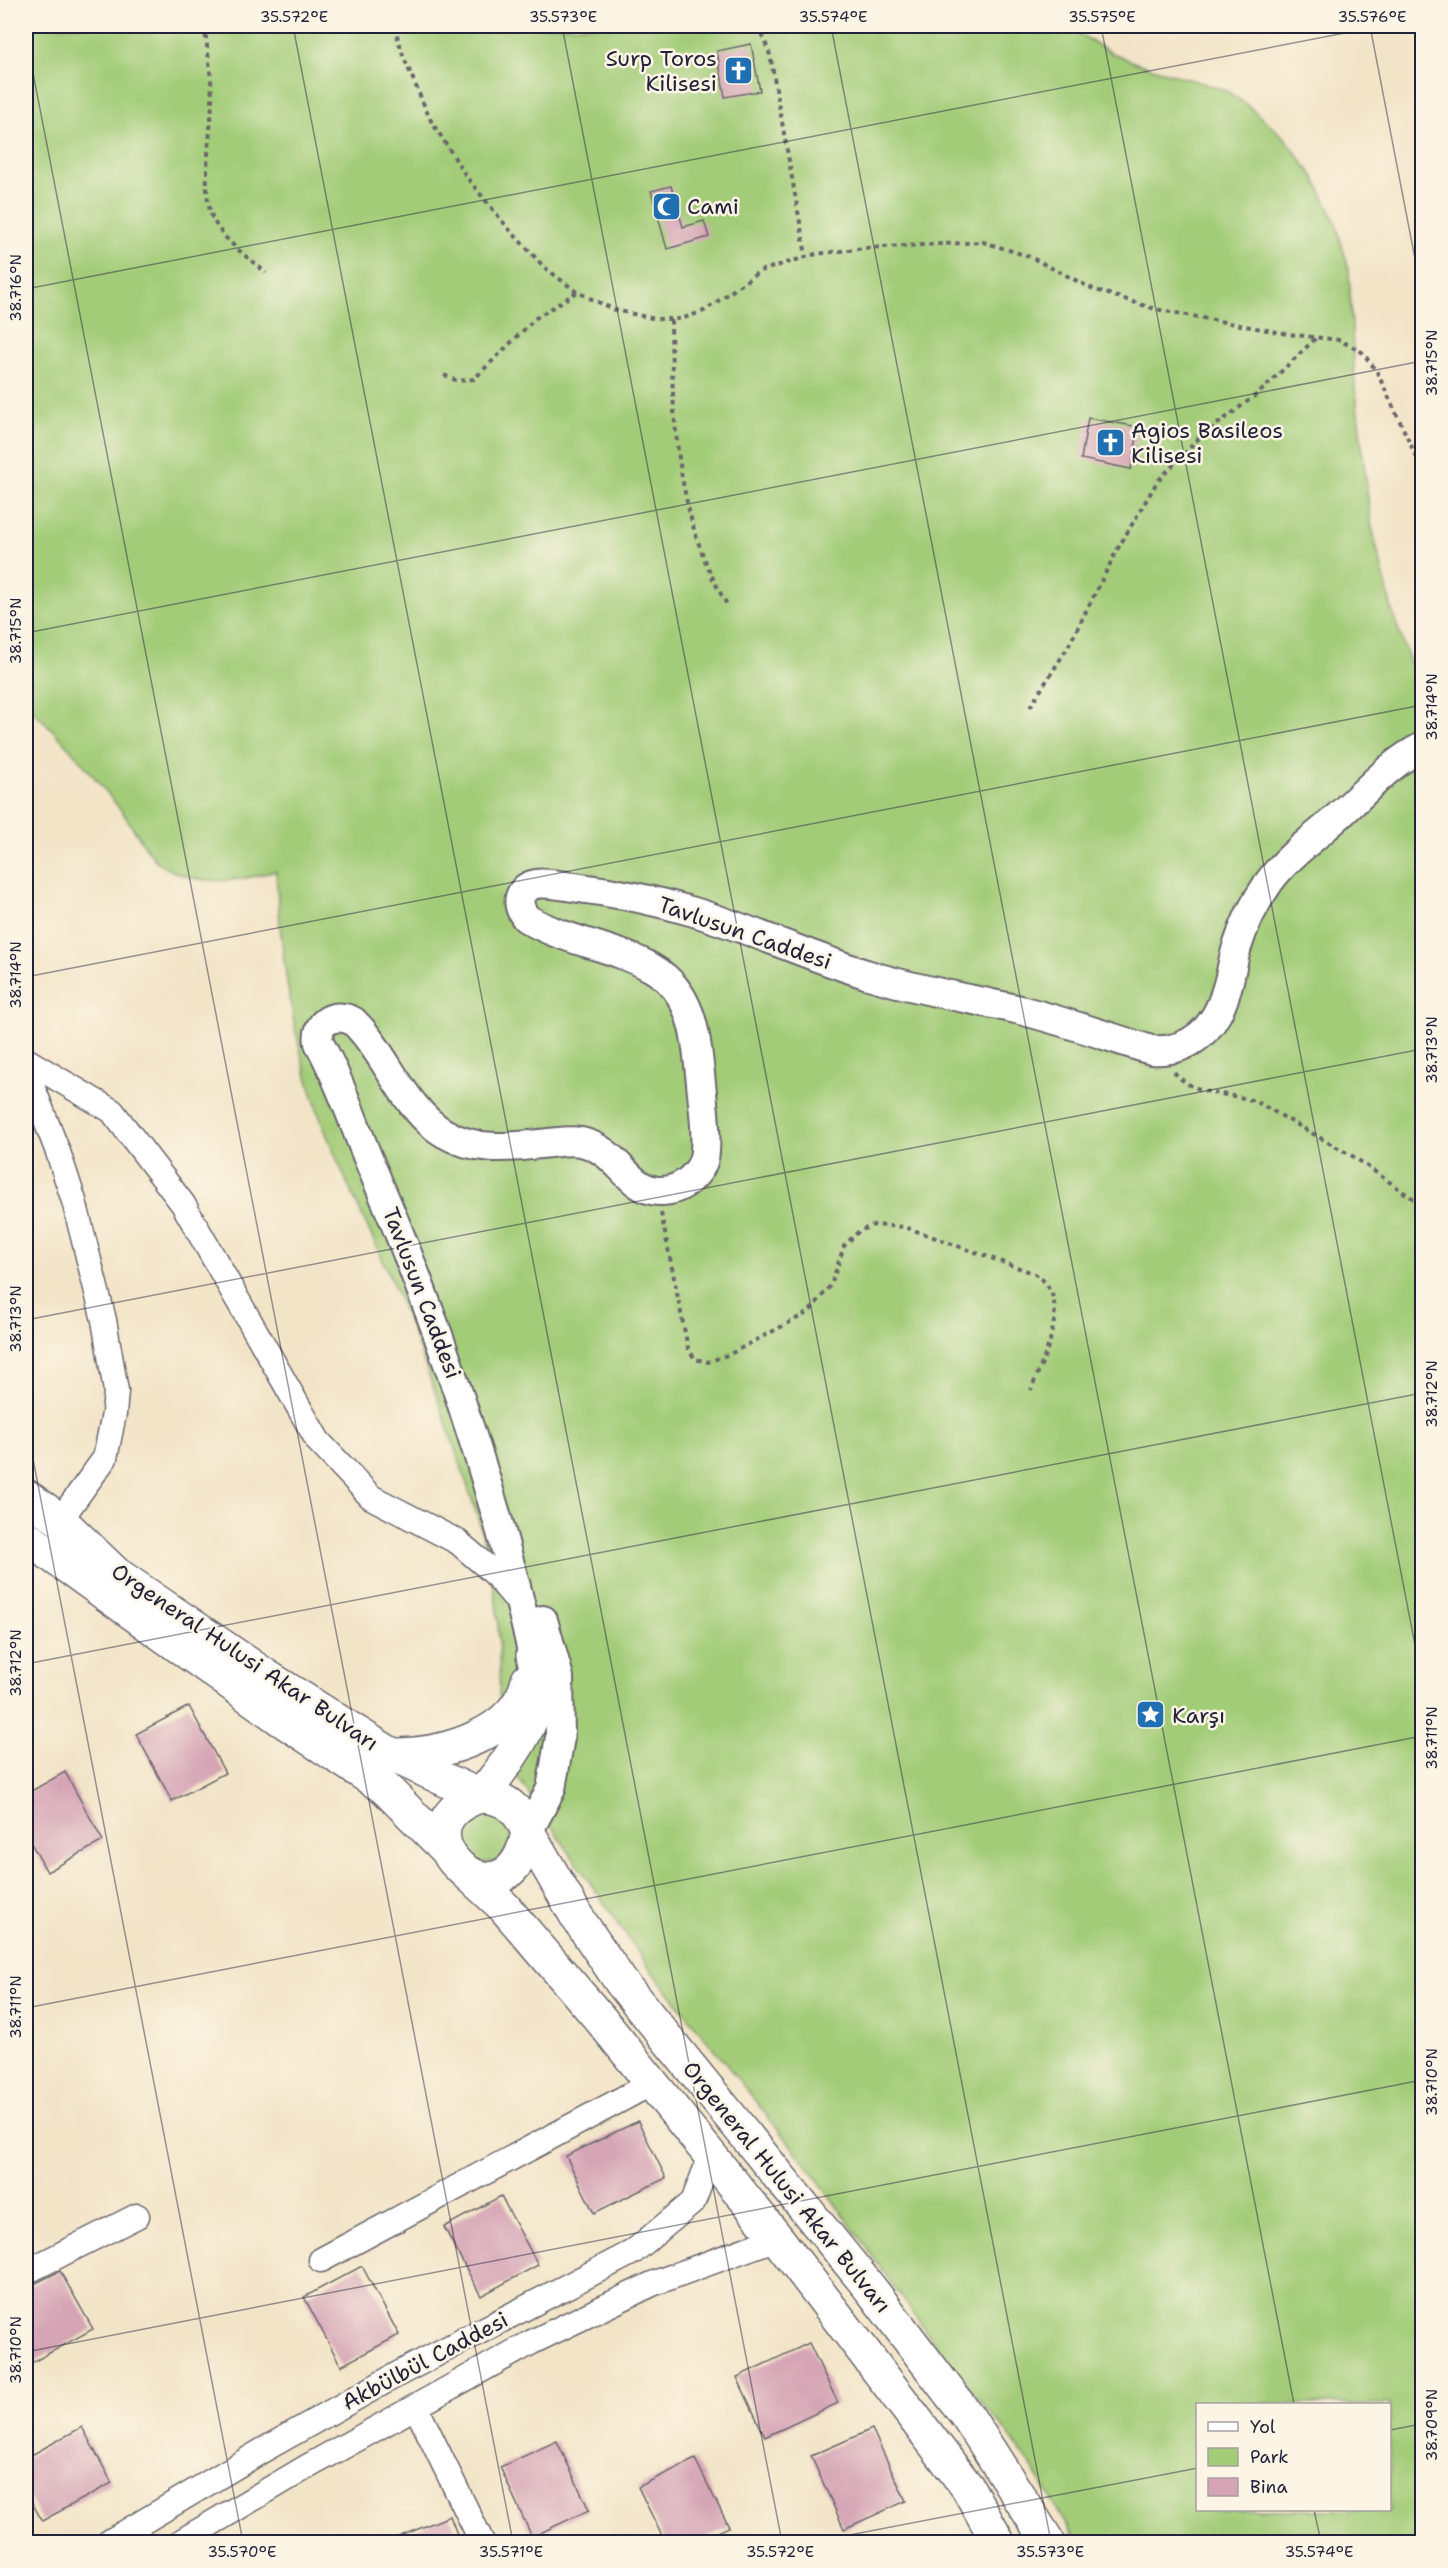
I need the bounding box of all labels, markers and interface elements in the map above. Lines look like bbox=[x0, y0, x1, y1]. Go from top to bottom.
text: 35.572°E bbox=[260, 7, 328, 27]
text: 35.573°E bbox=[529, 7, 597, 27]
text: 35.574°E bbox=[799, 7, 867, 27]
text: 35.575°E bbox=[1068, 7, 1136, 27]
text: 35.576°E bbox=[1338, 7, 1406, 27]
place label: Surp Toros Kilisesi bbox=[606, 44, 717, 98]
church icon: Surp Toros Kilisesi bbox=[722, 55, 754, 87]
mosque icon: Cami bbox=[650, 190, 682, 222]
place label: Cami bbox=[687, 192, 739, 221]
text: 38.716°N bbox=[6, 254, 26, 322]
text: 38.715°N bbox=[1422, 330, 1442, 396]
place label: Agios Basileos Kilisesi bbox=[1131, 416, 1283, 470]
church icon: Agios Basileos Kilisesi bbox=[1094, 427, 1126, 459]
text: 38.715°N bbox=[6, 598, 26, 664]
text: 38.714°N bbox=[1422, 673, 1442, 741]
street label: Tavlusun Caddesi bbox=[654, 890, 836, 976]
text: 38.714°N bbox=[6, 941, 26, 1009]
text: 38.713°N bbox=[1422, 1016, 1442, 1084]
street label: Tavlusun Caddesi bbox=[376, 1203, 468, 1383]
text: 38.713°N bbox=[6, 1285, 26, 1353]
text: 38.712°N bbox=[1422, 1360, 1442, 1428]
street label: Orgeneral Hulusi Akar Bulvarı bbox=[106, 1557, 384, 1757]
text: 38.712°N bbox=[6, 1629, 26, 1697]
place icon: Karşı bbox=[1135, 1699, 1167, 1731]
place label: Karşı bbox=[1172, 1701, 1225, 1730]
text: 38.711°N bbox=[1422, 1706, 1442, 1770]
text: 38.711°N bbox=[6, 1975, 26, 2039]
text: 38.710°N bbox=[1422, 2048, 1442, 2116]
street label: Orgeneral Hulusi Akar Bulvarı bbox=[676, 2055, 898, 2319]
street label: Akbülbül Caddesi bbox=[337, 2305, 513, 2417]
text: 38.710°N bbox=[6, 2316, 26, 2384]
text: 38.709°N bbox=[1422, 2389, 1442, 2461]
legend bbox=[1196, 2403, 1391, 2511]
text: Yol bbox=[1250, 2415, 1276, 2439]
text: Park bbox=[1250, 2445, 1289, 2469]
text: Bina bbox=[1250, 2475, 1288, 2499]
text: 35.570°E bbox=[208, 2542, 276, 2562]
text: 35.571°E bbox=[479, 2542, 543, 2562]
text: 35.572°E bbox=[746, 2542, 814, 2562]
text: 35.573°E bbox=[1016, 2542, 1084, 2562]
text: 35.574°E bbox=[1285, 2542, 1353, 2562]

